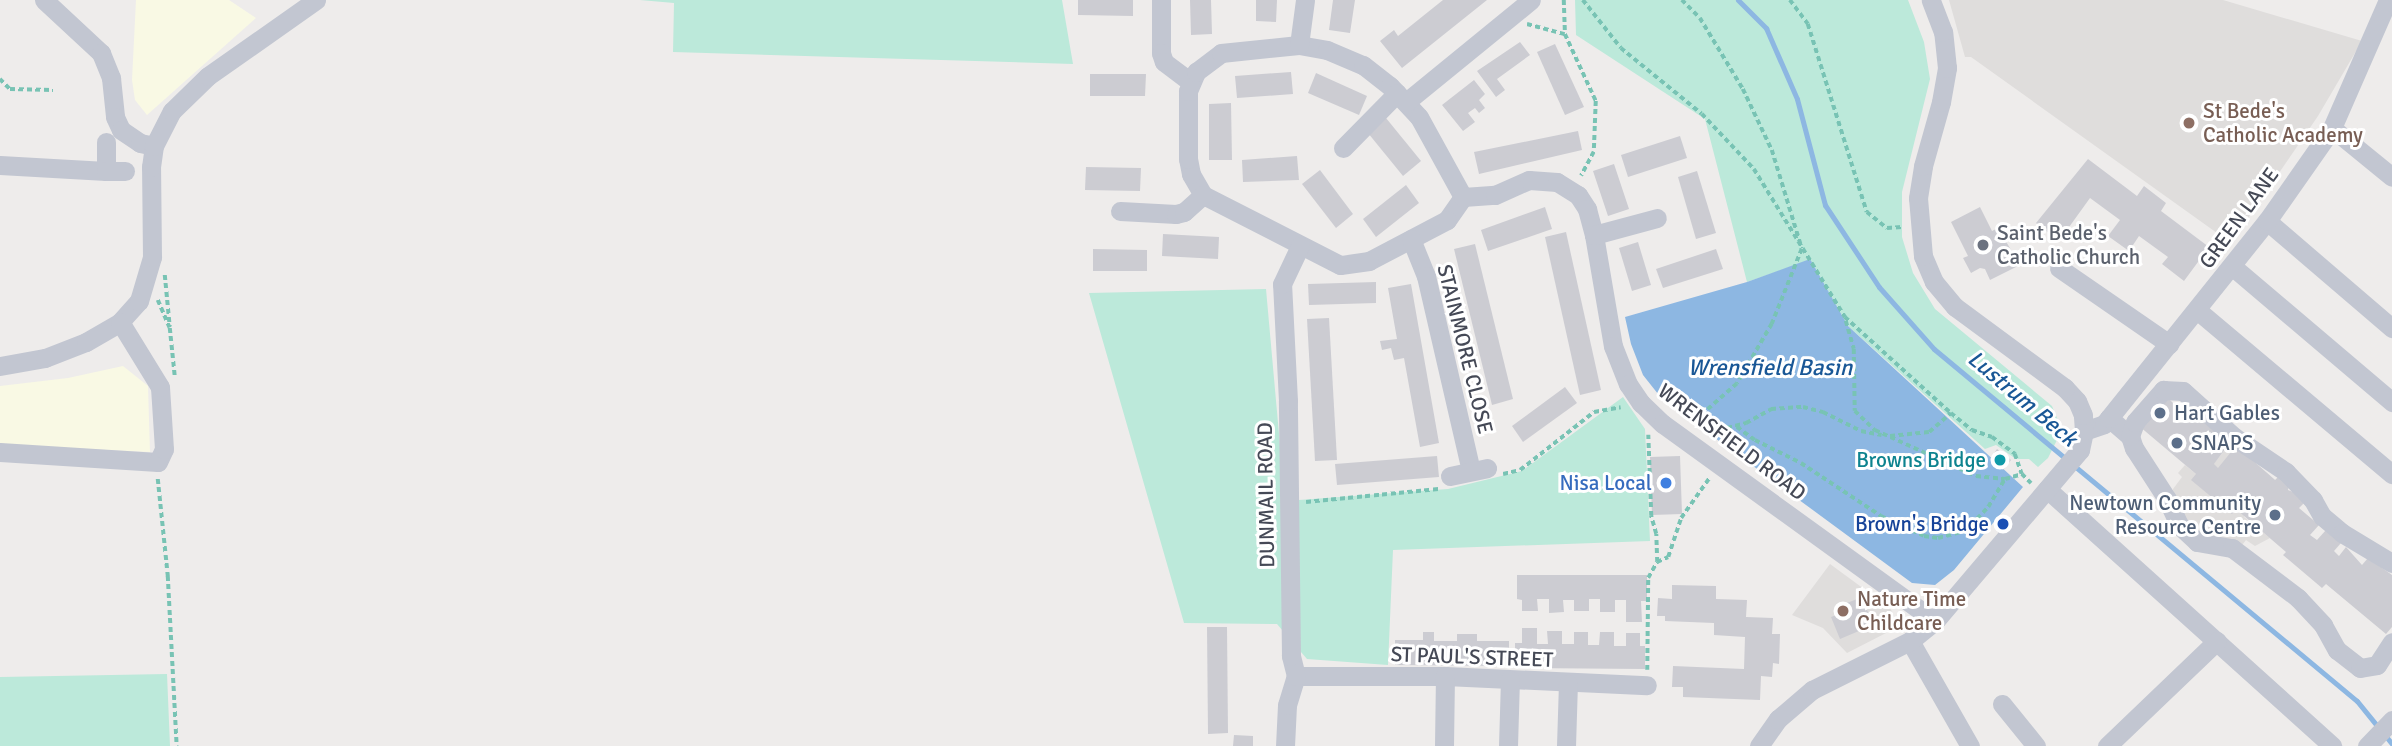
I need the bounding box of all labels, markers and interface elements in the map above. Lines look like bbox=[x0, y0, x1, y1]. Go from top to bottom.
place label: St Bede's Catholic Academy bbox=[2203, 98, 2363, 148]
marker: St Bede's Catholic Academy bbox=[2181, 115, 2197, 131]
street label: GREEN LANE bbox=[2194, 163, 2284, 273]
place label: Saint Bede's Catholic Church bbox=[1997, 220, 2140, 270]
marker: Saint Bede's Catholic Church bbox=[1975, 237, 1991, 253]
street label: STAINMORE CLOSE bbox=[1432, 262, 1498, 436]
water label: Lustrum Beck bbox=[1962, 345, 2082, 453]
water label: Wrensfield Basin bbox=[1688, 354, 1852, 382]
street label: WRENSFIELD ROAD bbox=[1653, 378, 1811, 506]
place label: Hart Gables bbox=[2174, 400, 2280, 426]
marker: Hart Gables bbox=[2152, 405, 2168, 421]
street label: DUNMAIL ROAD bbox=[1252, 422, 1280, 568]
place label: SNAPS bbox=[2191, 430, 2253, 456]
marker: SNAPS bbox=[2169, 435, 2185, 451]
place label: Browns Bridge bbox=[1856, 447, 1986, 473]
marker: Browns Bridge bbox=[1992, 452, 2008, 468]
place label: Nisa Local bbox=[1560, 470, 1652, 496]
marker: Nisa Local bbox=[1658, 475, 1674, 491]
place label: Newtown Community Resource Centre bbox=[2069, 490, 2261, 540]
marker: Newtown Community Resource Centre bbox=[2267, 507, 2283, 523]
place label: Brown's Bridge bbox=[1855, 511, 1989, 537]
marker: Brown's Bridge bbox=[1995, 516, 2011, 532]
place label: Nature Time Childcare bbox=[1857, 586, 1966, 636]
marker: Nature Time Childcare bbox=[1835, 603, 1851, 619]
street label: ST PAUL'S STREET bbox=[1390, 642, 1554, 672]

